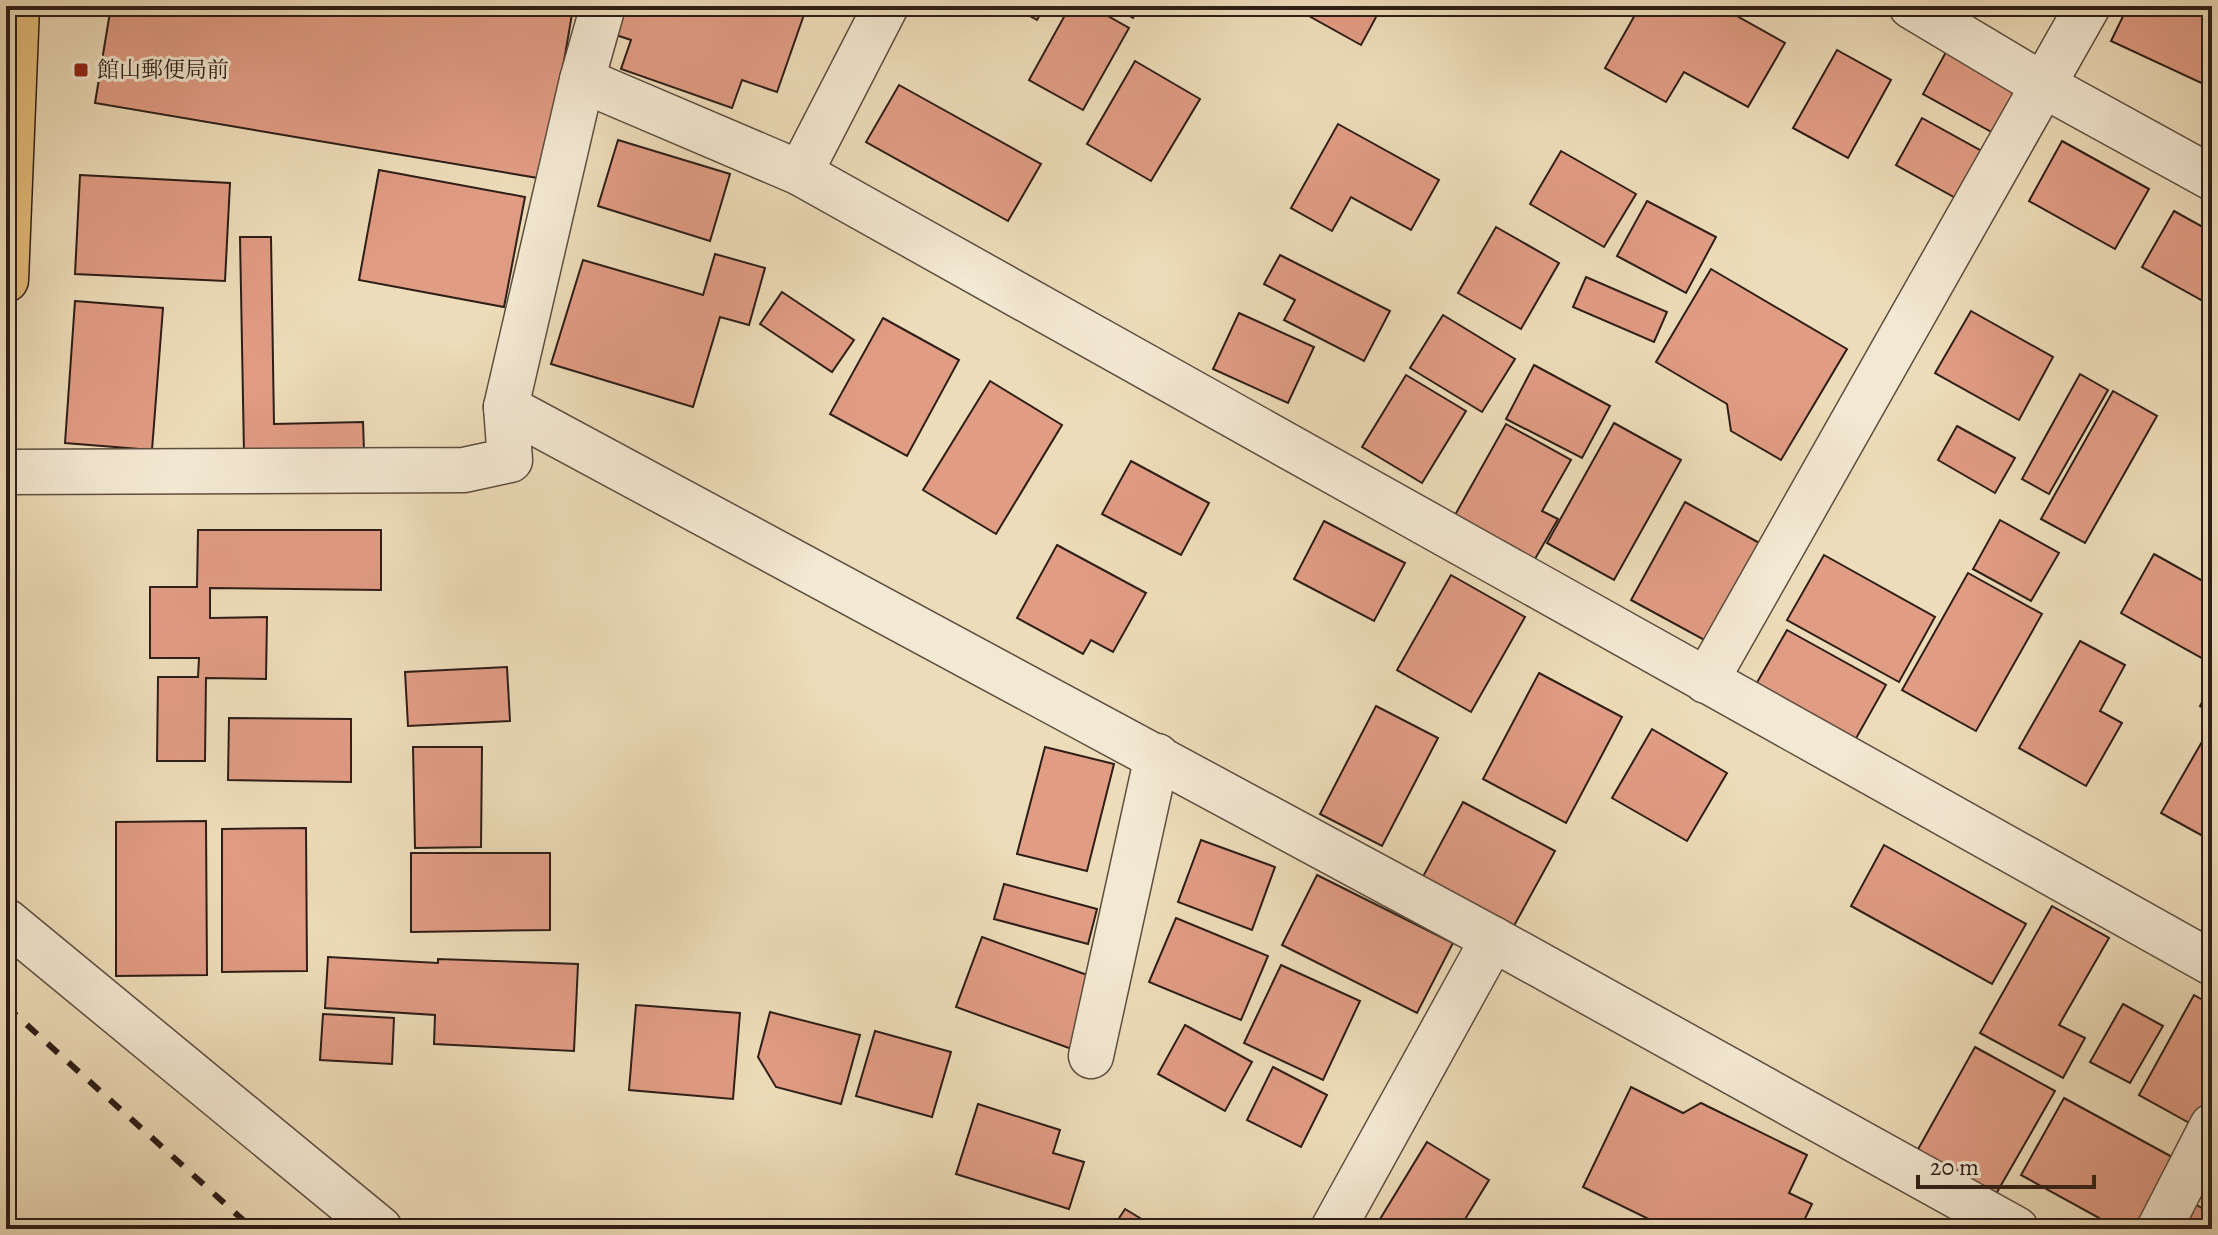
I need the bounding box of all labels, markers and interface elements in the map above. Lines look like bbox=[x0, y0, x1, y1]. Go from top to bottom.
place label: 館山郵便局前 bbox=[97, 55, 229, 85]
marker: 館山郵便局前 bbox=[72, 61, 90, 79]
scale bar bbox=[1918, 1139, 2094, 1189]
text: 20 m bbox=[1930, 1151, 1979, 1183]

